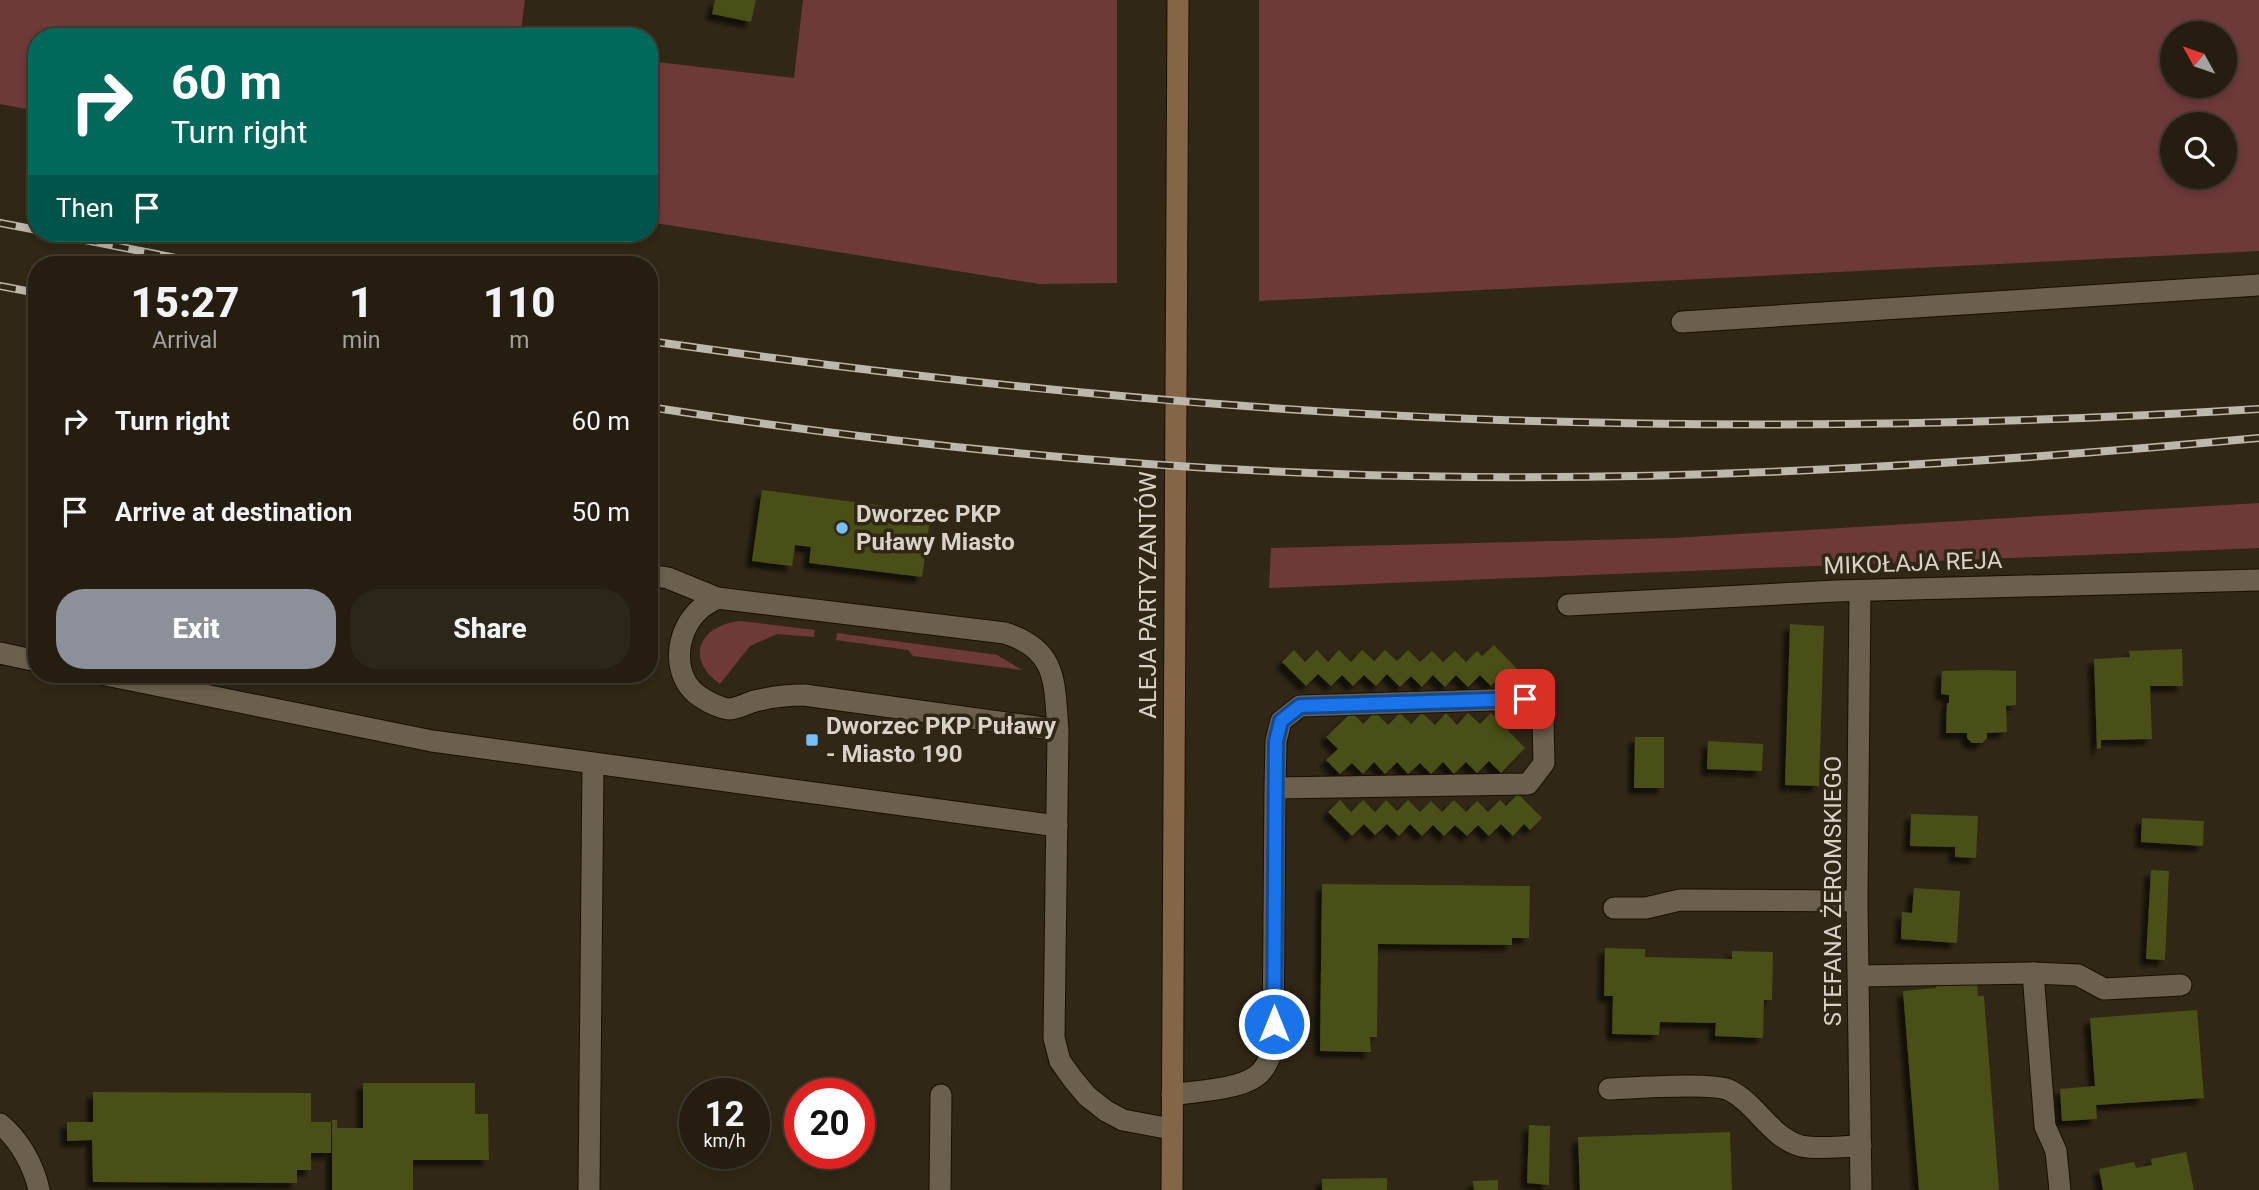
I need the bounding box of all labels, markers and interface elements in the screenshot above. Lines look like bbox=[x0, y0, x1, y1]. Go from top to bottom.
north arrow bbox=[2160, 21, 2236, 98]
map controls bbox=[2160, 21, 2237, 189]
text: 60 m bbox=[171, 54, 282, 111]
icon: right bbox=[56, 56, 147, 147]
button: search bbox=[2160, 112, 2237, 189]
text: Turn right bbox=[171, 113, 307, 151]
icon: arrive bbox=[128, 189, 166, 227]
text: Then bbox=[56, 193, 114, 223]
text: 15:27 bbox=[130, 278, 240, 327]
text: 1 bbox=[349, 278, 373, 327]
text: 110 bbox=[483, 278, 556, 327]
text: Arrival bbox=[152, 327, 218, 354]
text: min bbox=[342, 327, 380, 354]
text: m bbox=[509, 327, 529, 354]
icon: right bbox=[56, 402, 94, 440]
text: Turn right bbox=[115, 406, 230, 436]
text: 60 m bbox=[572, 406, 630, 436]
street label: ALEJA PARTYZANTÓW bbox=[1134, 471, 1162, 719]
icon: arrive bbox=[56, 493, 94, 531]
text: Arrive at destination bbox=[115, 497, 352, 527]
text: 50 m bbox=[572, 497, 630, 527]
place label: Dworzec PKP Puławy Miasto bbox=[856, 500, 1015, 556]
marker: Dworzec PKP Puławy Miasto bbox=[834, 520, 850, 536]
street label: MIKOŁAJA REJA bbox=[1823, 546, 2003, 580]
button: Exit bbox=[56, 589, 336, 669]
button: Share bbox=[350, 589, 630, 669]
pin bbox=[1495, 669, 1555, 729]
icon: arrive bbox=[1506, 680, 1544, 718]
place label: Dworzec PKP Puławy - Miasto 190 bbox=[826, 712, 1057, 768]
marker: Dworzec PKP Puławy - Miasto 190 bbox=[804, 732, 820, 748]
street label: STEFANA ŻEROMSKIEGO bbox=[1819, 756, 1847, 1026]
position arrow bbox=[1237, 987, 1311, 1061]
speed limit sign: 20 bbox=[784, 1078, 875, 1169]
text: 12 bbox=[704, 1094, 745, 1135]
text: km/h bbox=[703, 1130, 746, 1151]

